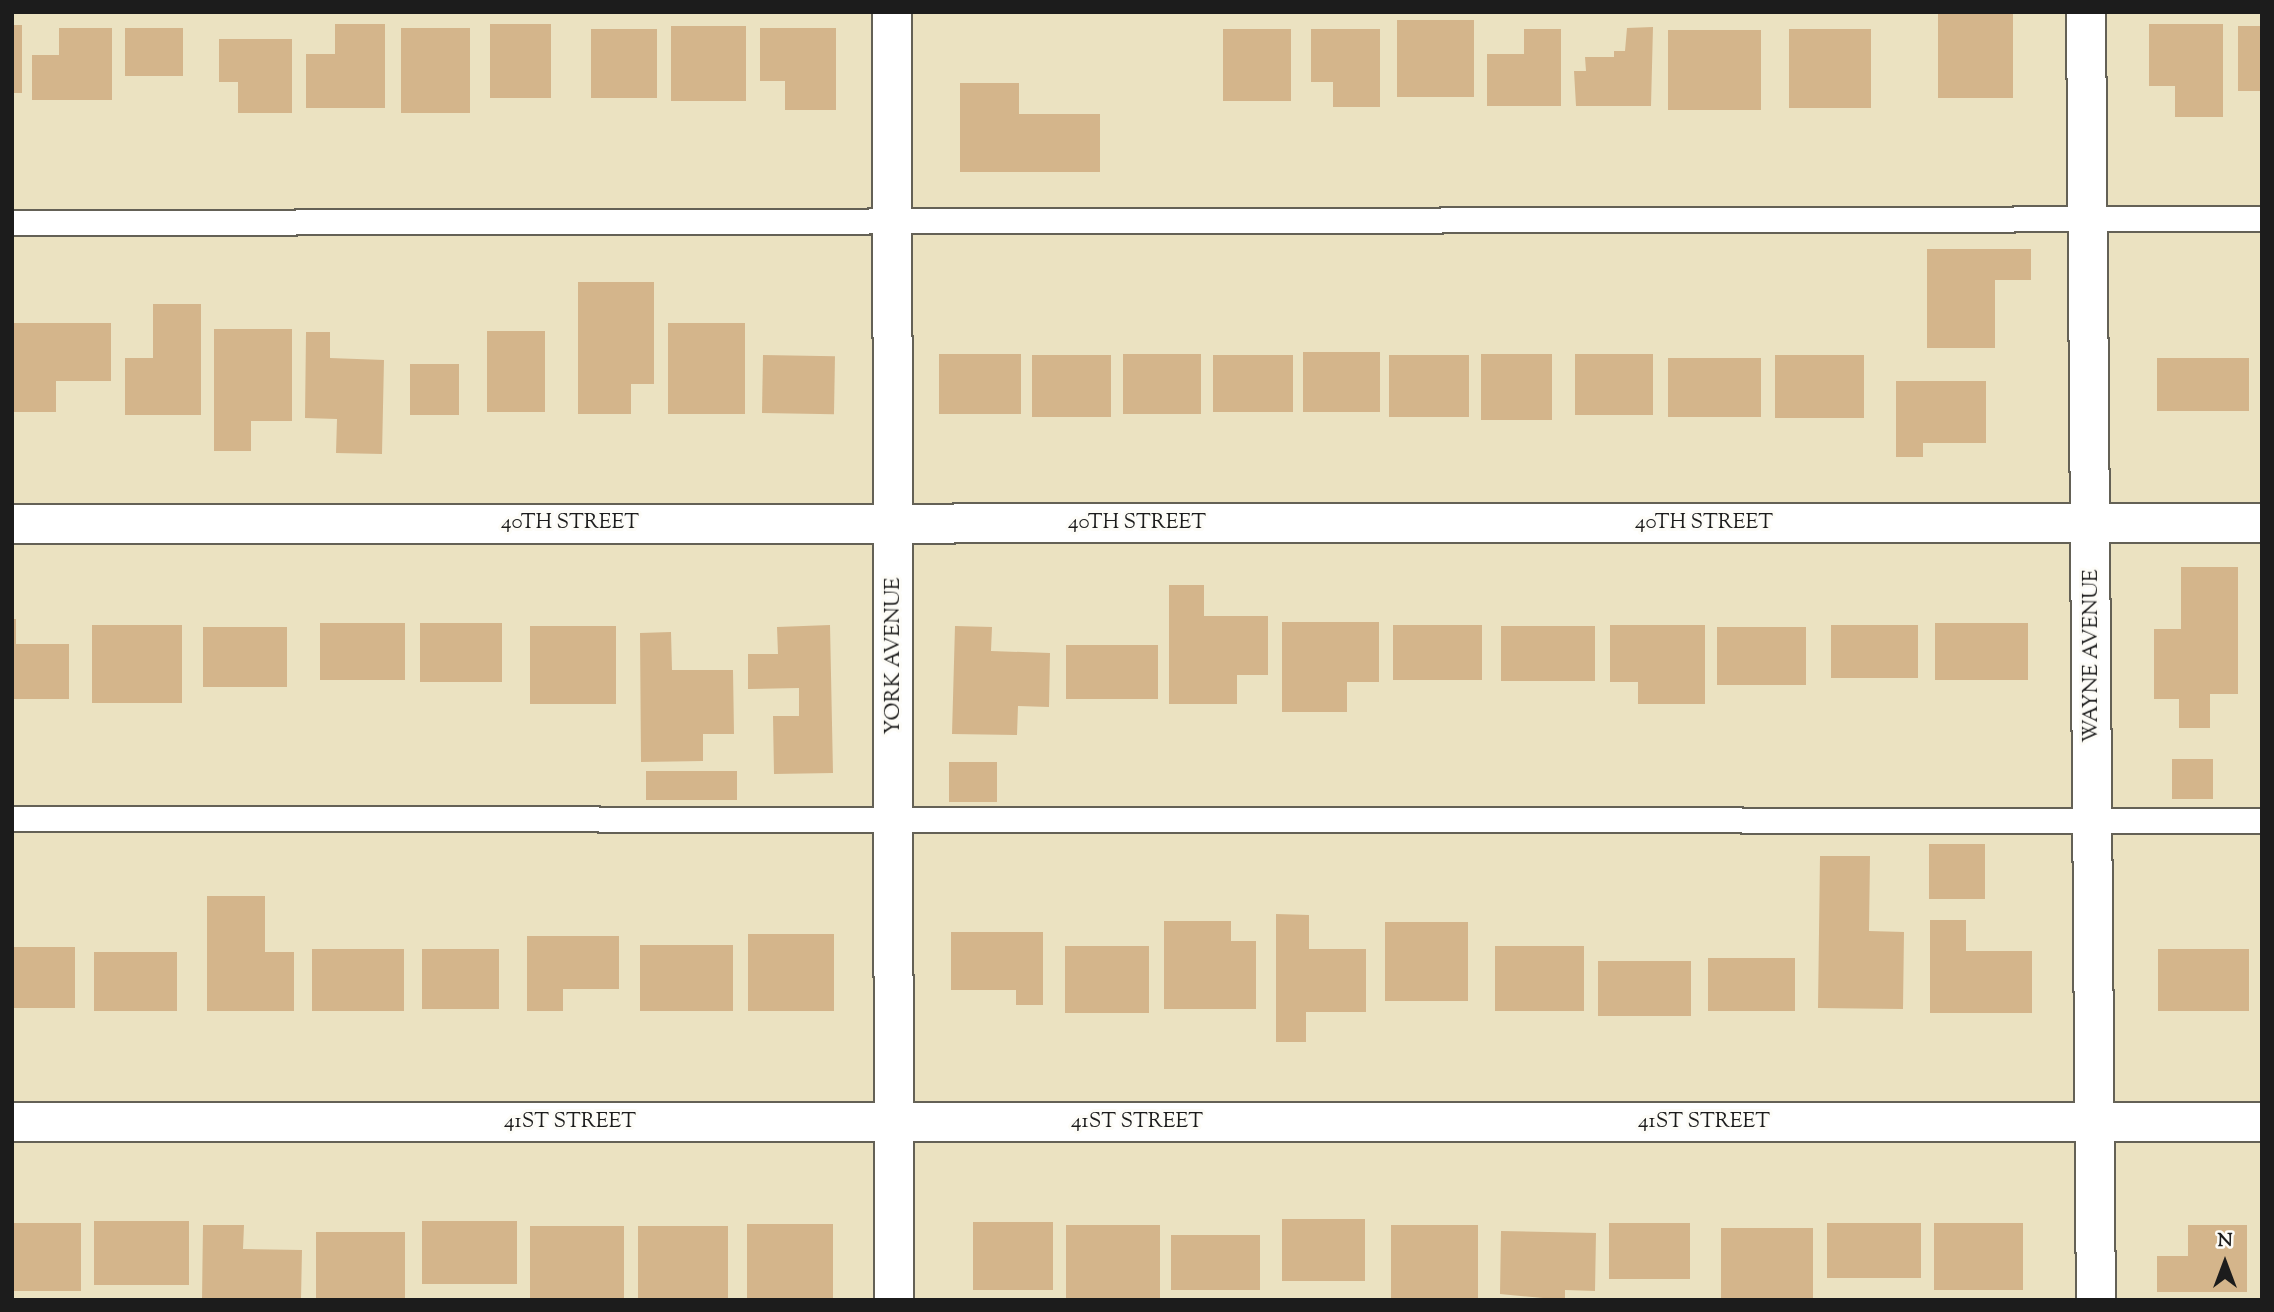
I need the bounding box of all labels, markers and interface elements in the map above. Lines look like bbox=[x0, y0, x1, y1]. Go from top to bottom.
street label: 40TH STREET bbox=[501, 510, 639, 536]
street label: 40TH STREET bbox=[1068, 510, 1206, 536]
street label: 40TH STREET bbox=[1635, 510, 1773, 536]
street label: WAYNE AVENUE bbox=[2079, 569, 2105, 743]
street label: YORK AVENUE bbox=[881, 577, 907, 735]
street label: 41ST STREET bbox=[504, 1109, 636, 1135]
street label: 41ST STREET bbox=[1071, 1109, 1203, 1135]
street label: 41ST STREET bbox=[1638, 1109, 1770, 1135]
north arrow bbox=[2190, 1228, 2260, 1298]
text: N bbox=[2217, 1228, 2233, 1255]

